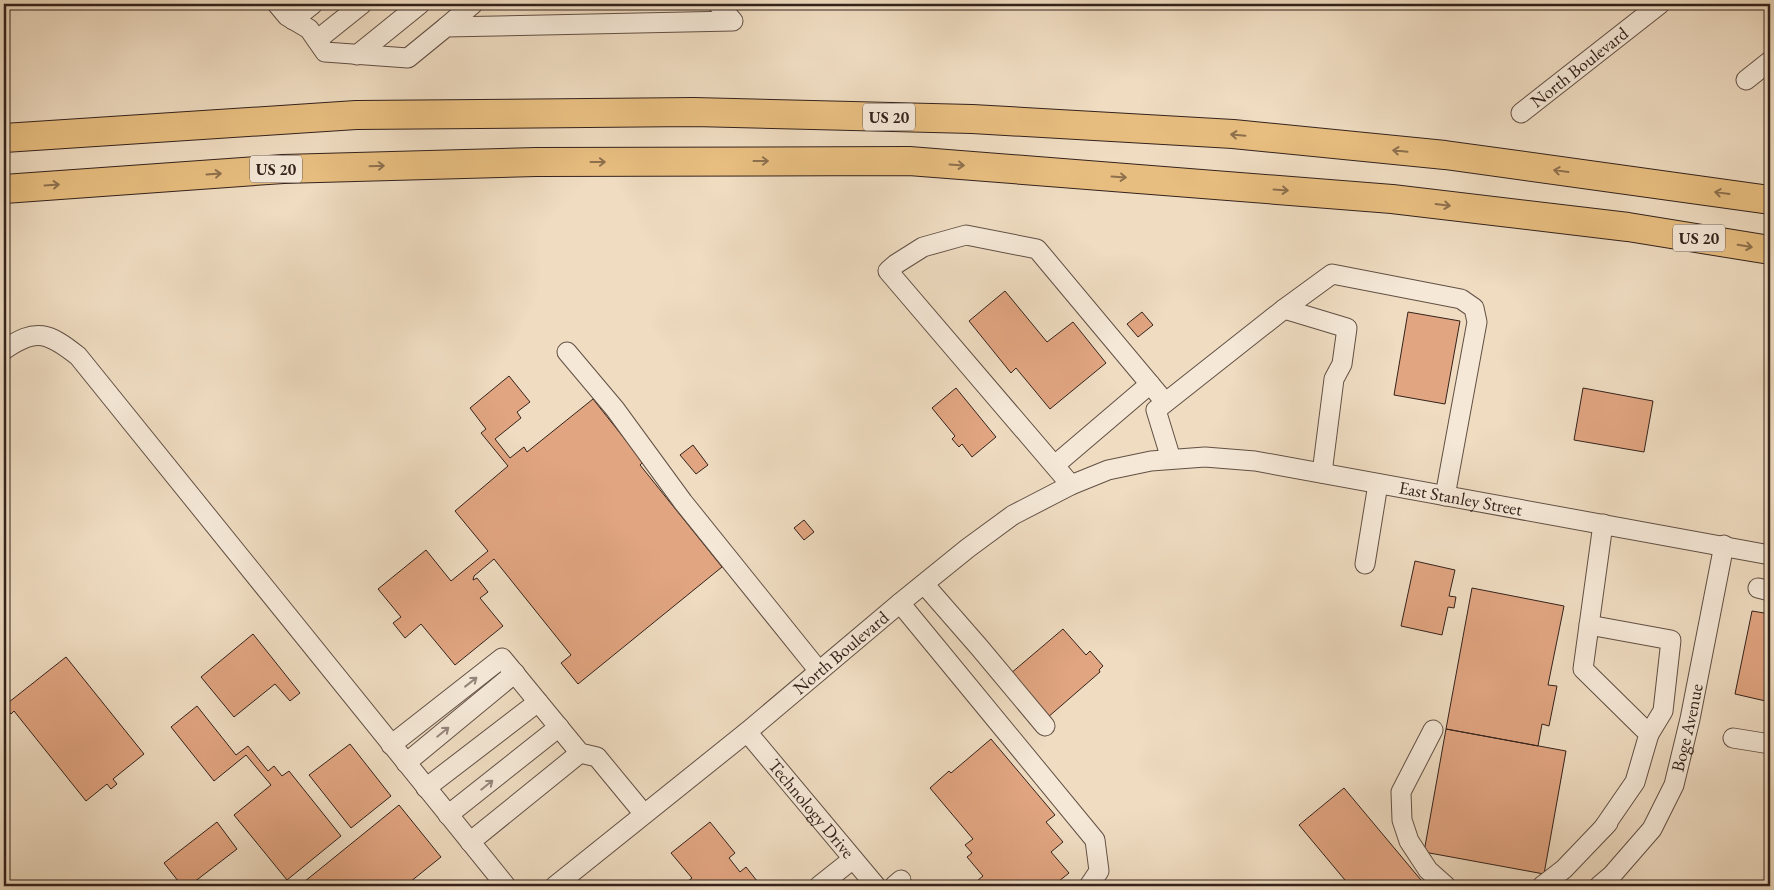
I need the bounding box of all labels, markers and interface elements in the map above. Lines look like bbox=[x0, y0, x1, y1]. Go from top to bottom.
street label: North Boulevard bbox=[1525, 21, 1633, 112]
road number: US 20 bbox=[863, 104, 915, 130]
one-way arrow bbox=[1230, 130, 1246, 140]
one-way arrow bbox=[1392, 146, 1408, 155]
road number: US 20 bbox=[250, 156, 302, 182]
one-way arrow bbox=[752, 156, 768, 166]
one-way arrow bbox=[590, 157, 606, 167]
one-way arrow bbox=[949, 160, 965, 169]
one-way arrow bbox=[369, 162, 385, 171]
one-way arrow bbox=[1553, 166, 1569, 176]
one-way arrow bbox=[206, 169, 222, 178]
one-way arrow bbox=[1111, 173, 1127, 182]
one-way arrow bbox=[44, 181, 60, 190]
one-way arrow bbox=[1273, 185, 1289, 195]
one-way arrow bbox=[1714, 188, 1730, 198]
one-way arrow bbox=[1435, 200, 1451, 210]
road number: US 20 bbox=[1673, 224, 1725, 252]
one-way arrow bbox=[1737, 241, 1753, 251]
street label: East Stanley Street bbox=[1397, 475, 1525, 521]
street label: North Boulevard bbox=[788, 605, 894, 699]
one-way arrow bbox=[464, 677, 477, 688]
street label: Boge Avenue bbox=[1666, 682, 1708, 774]
one-way arrow bbox=[437, 726, 450, 737]
street label: Technology Drive bbox=[763, 754, 860, 863]
one-way arrow bbox=[480, 779, 493, 790]

